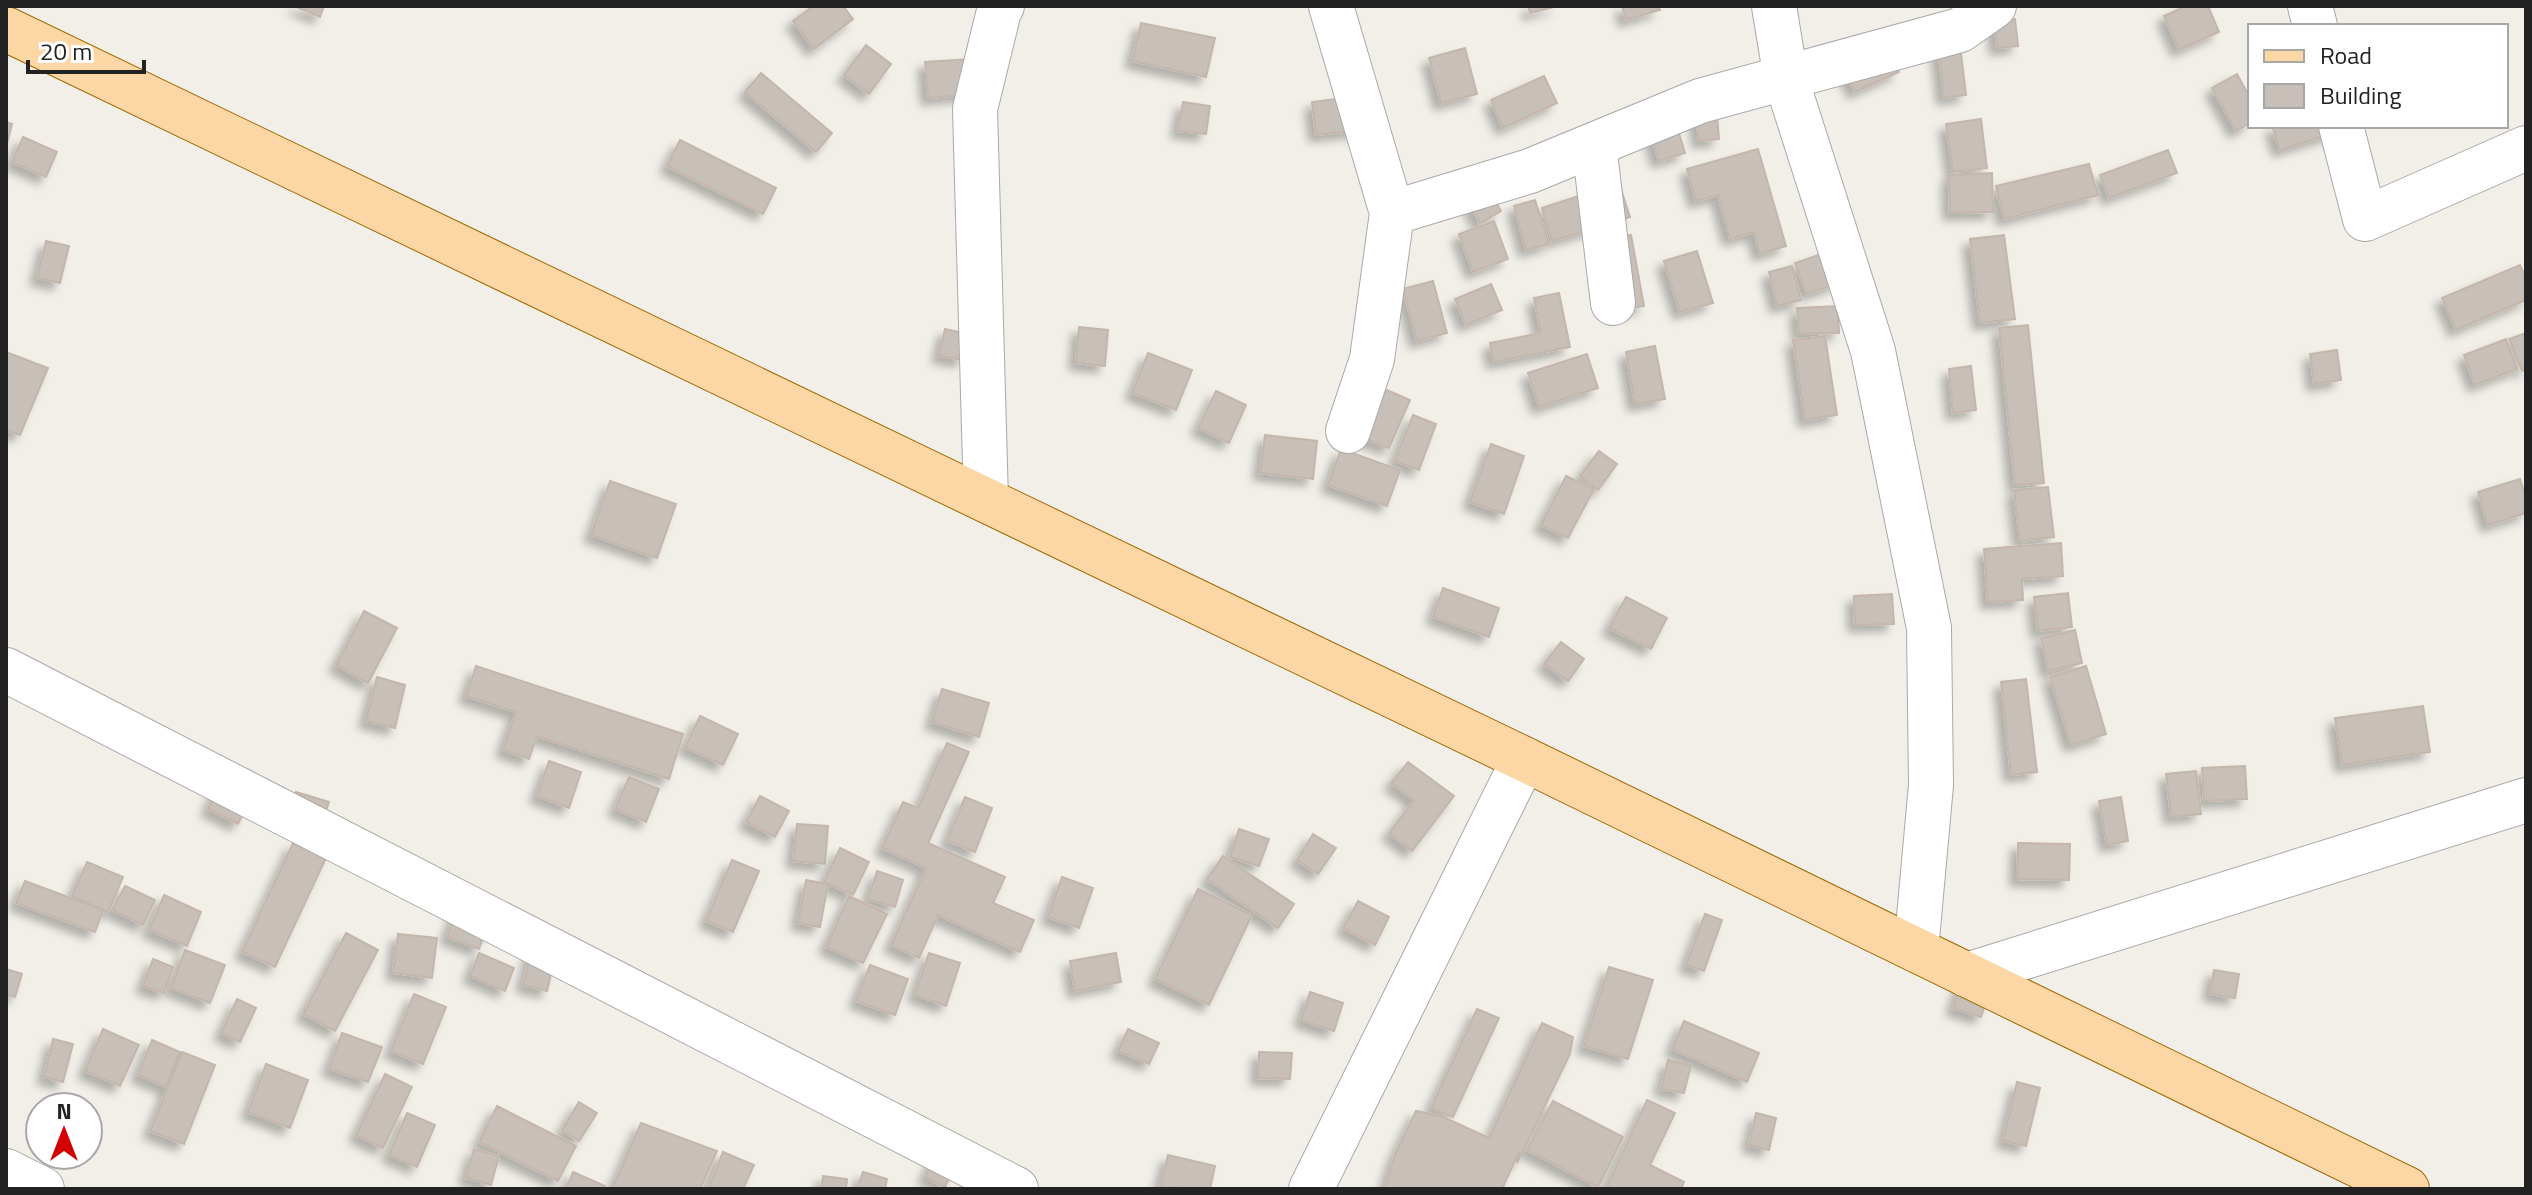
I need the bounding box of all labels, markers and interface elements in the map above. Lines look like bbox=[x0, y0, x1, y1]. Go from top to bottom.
scale bar bbox=[28, 24, 144, 74]
legend bbox=[2248, 24, 2508, 128]
text: 20 m bbox=[40, 33, 92, 69]
text: Road bbox=[2320, 37, 2372, 73]
text: Building bbox=[2320, 77, 2402, 113]
north arrow bbox=[24, 1091, 104, 1171]
text: N bbox=[56, 1094, 72, 1128]

